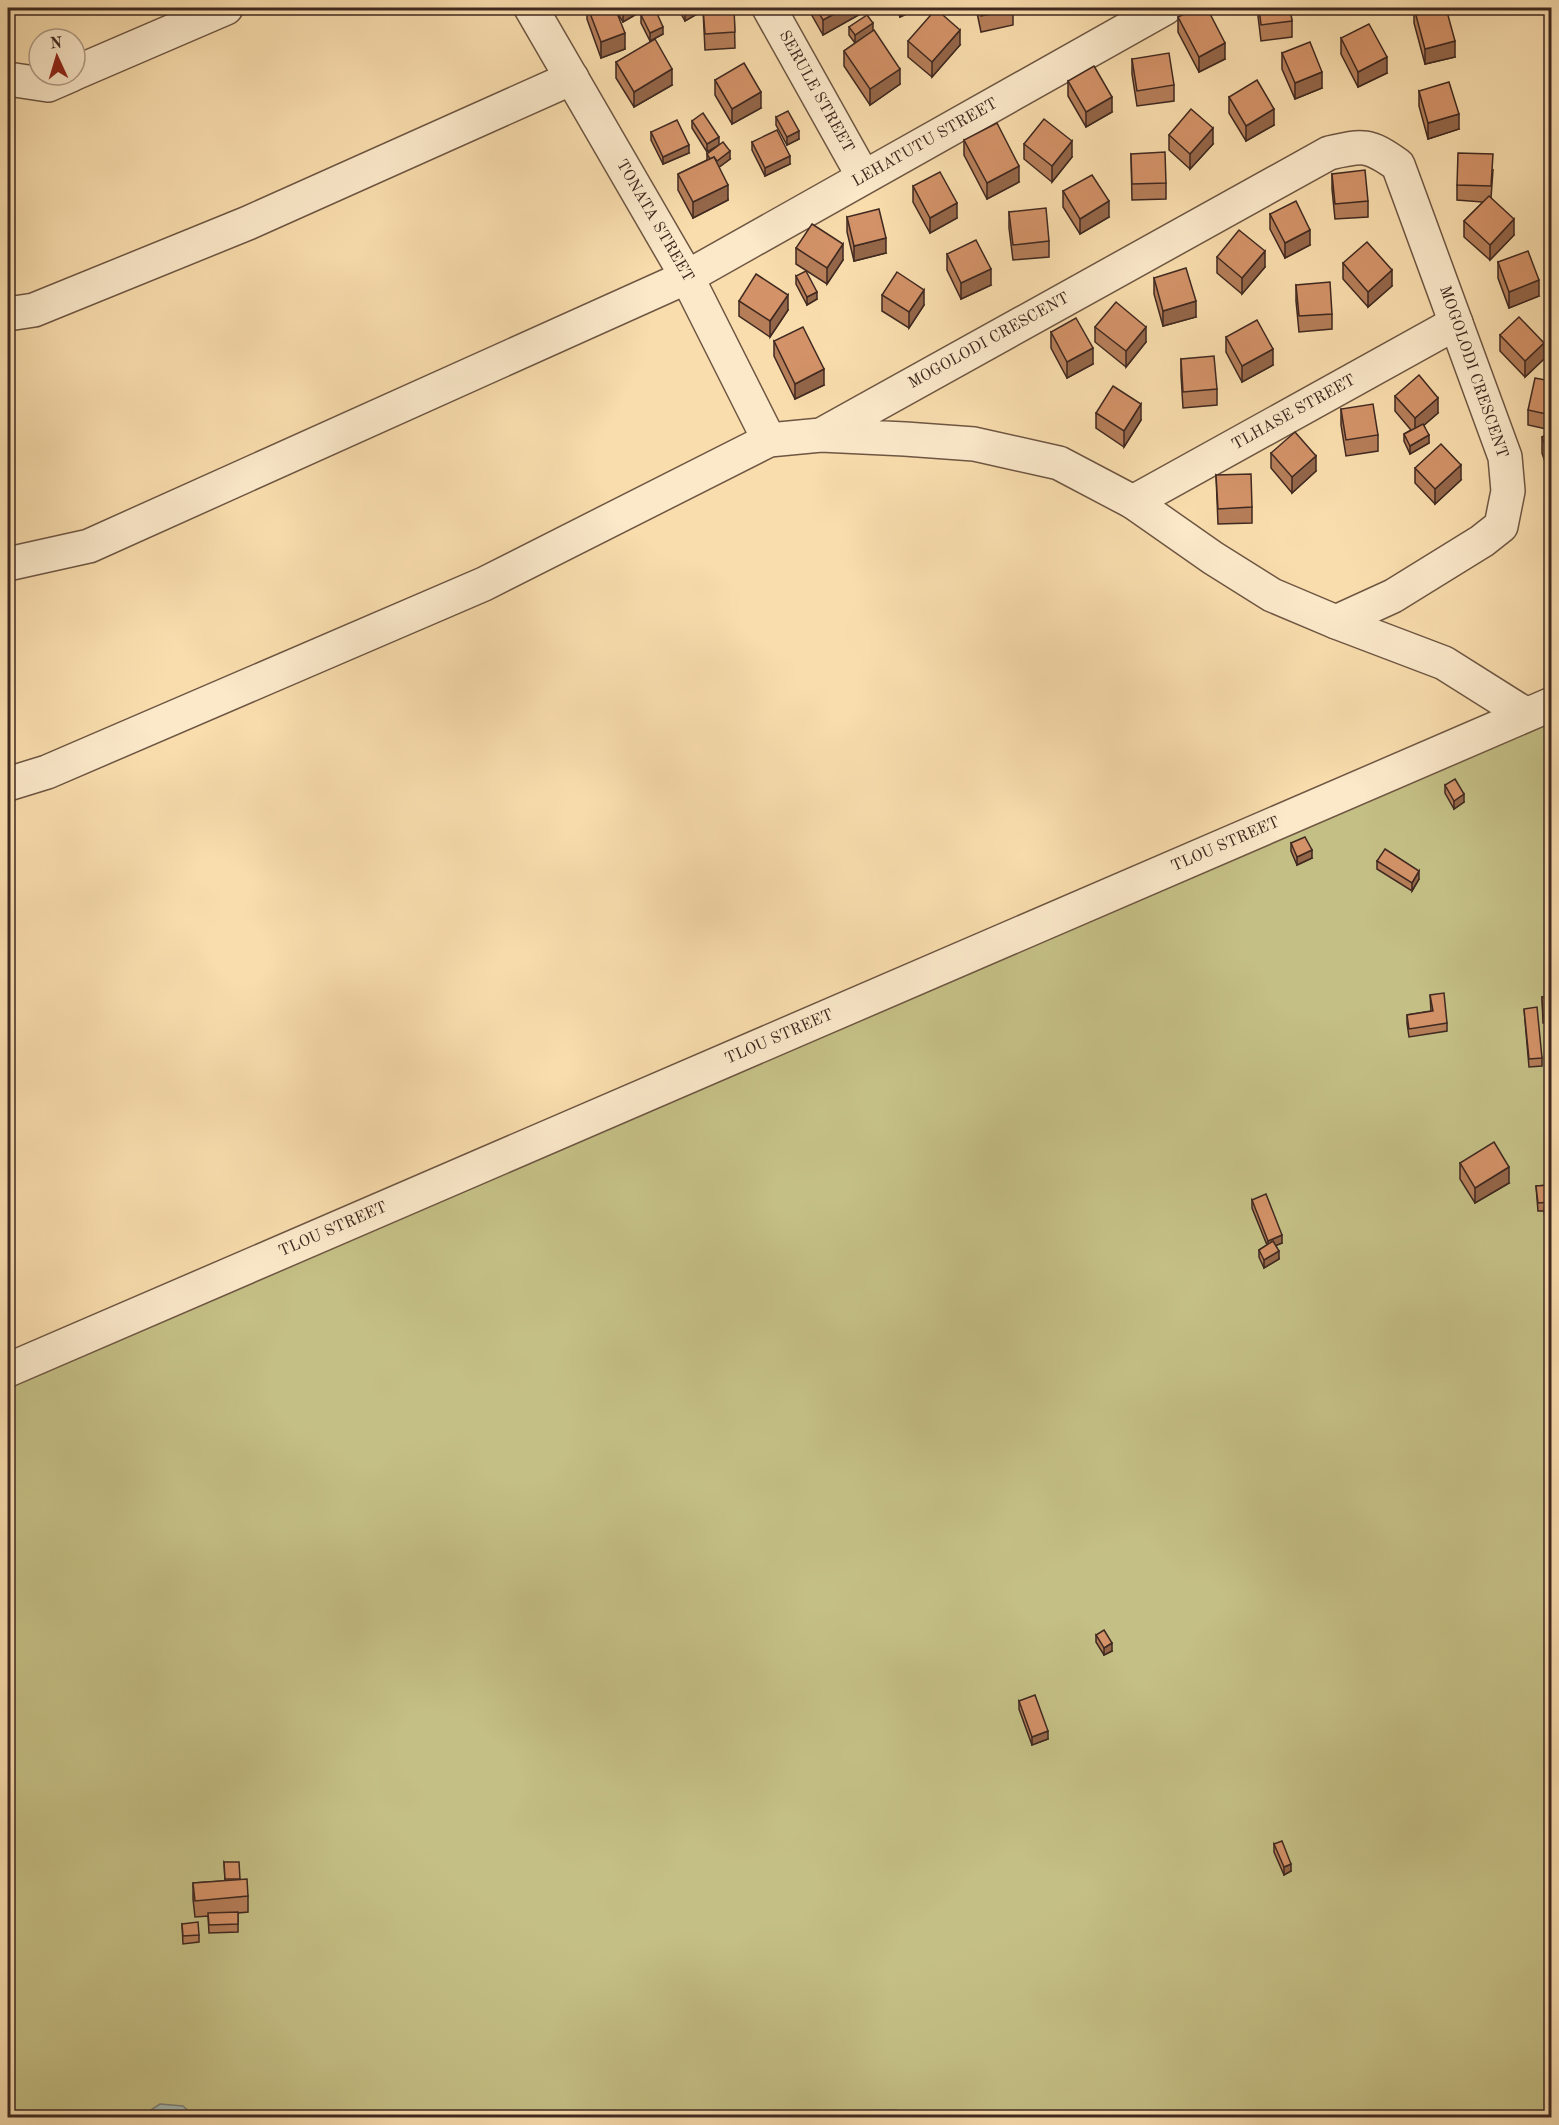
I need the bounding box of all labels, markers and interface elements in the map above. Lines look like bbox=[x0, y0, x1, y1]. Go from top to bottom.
north arrow bbox=[27, 27, 87, 87]
street label: SERULE STREET bbox=[775, 28, 856, 155]
text: N bbox=[49, 36, 64, 52]
street label: LEHATUTU STREET bbox=[850, 96, 1001, 190]
street label: TONATA STREET bbox=[613, 157, 696, 285]
street label: MOGOLODI CRESCENT bbox=[1436, 284, 1510, 460]
street label: MOGOLODI CRESCENT bbox=[906, 290, 1072, 392]
street label: TLHASE STREET bbox=[1229, 372, 1359, 453]
street label: TLOU STREET bbox=[1169, 814, 1282, 875]
street label: TLOU STREET bbox=[723, 1007, 836, 1068]
street label: TLOU STREET bbox=[277, 1199, 390, 1260]

